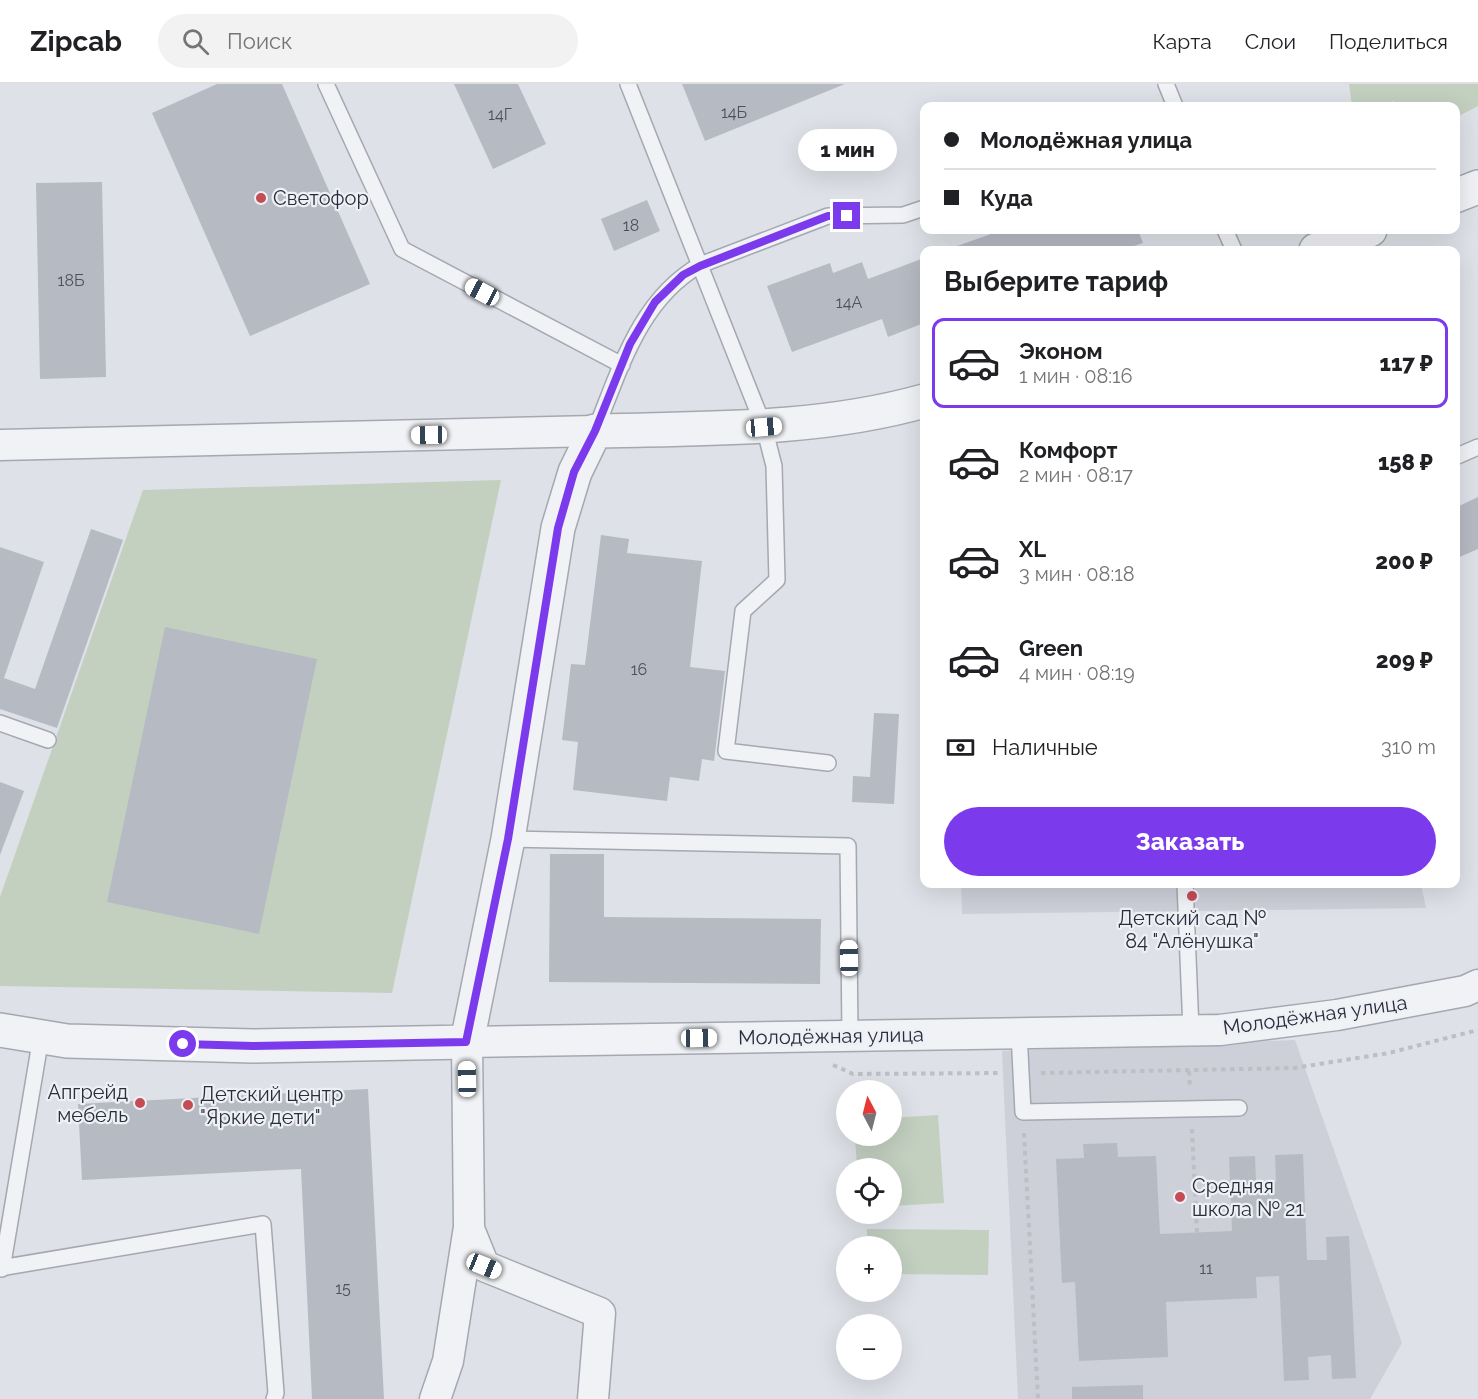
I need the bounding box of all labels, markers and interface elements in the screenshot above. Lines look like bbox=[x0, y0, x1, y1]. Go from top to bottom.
search box bbox=[158, 14, 578, 68]
text: Zipcab bbox=[30, 25, 122, 58]
icon: search bbox=[179, 25, 212, 58]
text: Поиск bbox=[227, 28, 292, 54]
text: Карта bbox=[1153, 29, 1212, 54]
text: Слои bbox=[1245, 29, 1296, 54]
text: Поделиться bbox=[1329, 29, 1448, 54]
house number: 14Б bbox=[721, 103, 747, 122]
house number: 14Г bbox=[488, 105, 512, 124]
text: Молодёжная улица bbox=[980, 127, 1192, 153]
callout: 1 мин bbox=[798, 129, 896, 171]
text: 1 мин bbox=[820, 138, 875, 162]
text: Куда bbox=[980, 185, 1033, 211]
place label: Светофор bbox=[273, 186, 369, 210]
marker: Светофор bbox=[254, 191, 268, 205]
route end bbox=[833, 202, 860, 229]
house number: 18 bbox=[623, 216, 639, 235]
text: Выберите тариф bbox=[944, 266, 1168, 297]
house number: 18Б bbox=[58, 271, 84, 290]
car bbox=[462, 276, 502, 308]
house number: 14А bbox=[836, 293, 862, 312]
icon: car bbox=[947, 336, 1001, 390]
text: Эконом bbox=[1019, 338, 1103, 364]
text: 117 ₽ bbox=[1379, 350, 1433, 376]
text: 1 мин · 08:16 bbox=[1019, 364, 1133, 388]
car bbox=[745, 416, 783, 438]
car bbox=[411, 426, 447, 444]
icon: car bbox=[947, 435, 1001, 489]
text: Комфорт bbox=[1019, 437, 1117, 463]
text: 158 ₽ bbox=[1378, 449, 1433, 475]
text: 2 мин · 08:17 bbox=[1019, 463, 1133, 487]
icon: car bbox=[947, 534, 1001, 588]
text: XL bbox=[1019, 536, 1046, 562]
text: 200 ₽ bbox=[1375, 548, 1433, 574]
text: 3 мин · 08:18 bbox=[1019, 562, 1135, 586]
icon: car bbox=[947, 633, 1001, 687]
text: Green bbox=[1019, 635, 1083, 661]
text: 209 ₽ bbox=[1376, 647, 1433, 673]
house number: 16 bbox=[631, 660, 647, 679]
text: 4 мин · 08:19 bbox=[1019, 661, 1135, 685]
icon: cash bbox=[944, 731, 977, 764]
text: Наличные bbox=[992, 734, 1098, 760]
text: 310 m bbox=[1381, 735, 1436, 759]
button: Заказать bbox=[944, 807, 1436, 876]
marker: Детский сад № 84 "Алёнушка" bbox=[1185, 889, 1199, 903]
place label: Детский сад № 84 "Алёнушка" bbox=[1118, 906, 1266, 953]
car bbox=[840, 940, 858, 976]
street label: Молодёжная улица bbox=[1221, 990, 1409, 1040]
street label: Молодёжная улица bbox=[738, 1022, 924, 1050]
car bbox=[681, 1029, 717, 1047]
route start bbox=[169, 1030, 196, 1057]
car bbox=[458, 1061, 476, 1097]
place label: Апгрейд мебель bbox=[47, 1080, 128, 1127]
north arrow bbox=[836, 1080, 902, 1146]
map controls bbox=[836, 1080, 902, 1380]
place label: Детский центр "Яркие дети" bbox=[200, 1082, 343, 1129]
marker: Апгрейд мебель bbox=[133, 1096, 147, 1110]
marker: Детский центр "Яркие дети" bbox=[181, 1098, 195, 1112]
button: locate bbox=[836, 1158, 902, 1224]
place label: Средняя школа № 21 bbox=[1192, 1174, 1304, 1221]
marker: Средняя школа № 21 bbox=[1173, 1190, 1187, 1204]
button: + bbox=[836, 1236, 902, 1302]
car bbox=[464, 1251, 504, 1281]
house number: 11 bbox=[1199, 1259, 1213, 1278]
house number: 15 bbox=[335, 1279, 351, 1298]
button: − bbox=[836, 1314, 902, 1380]

